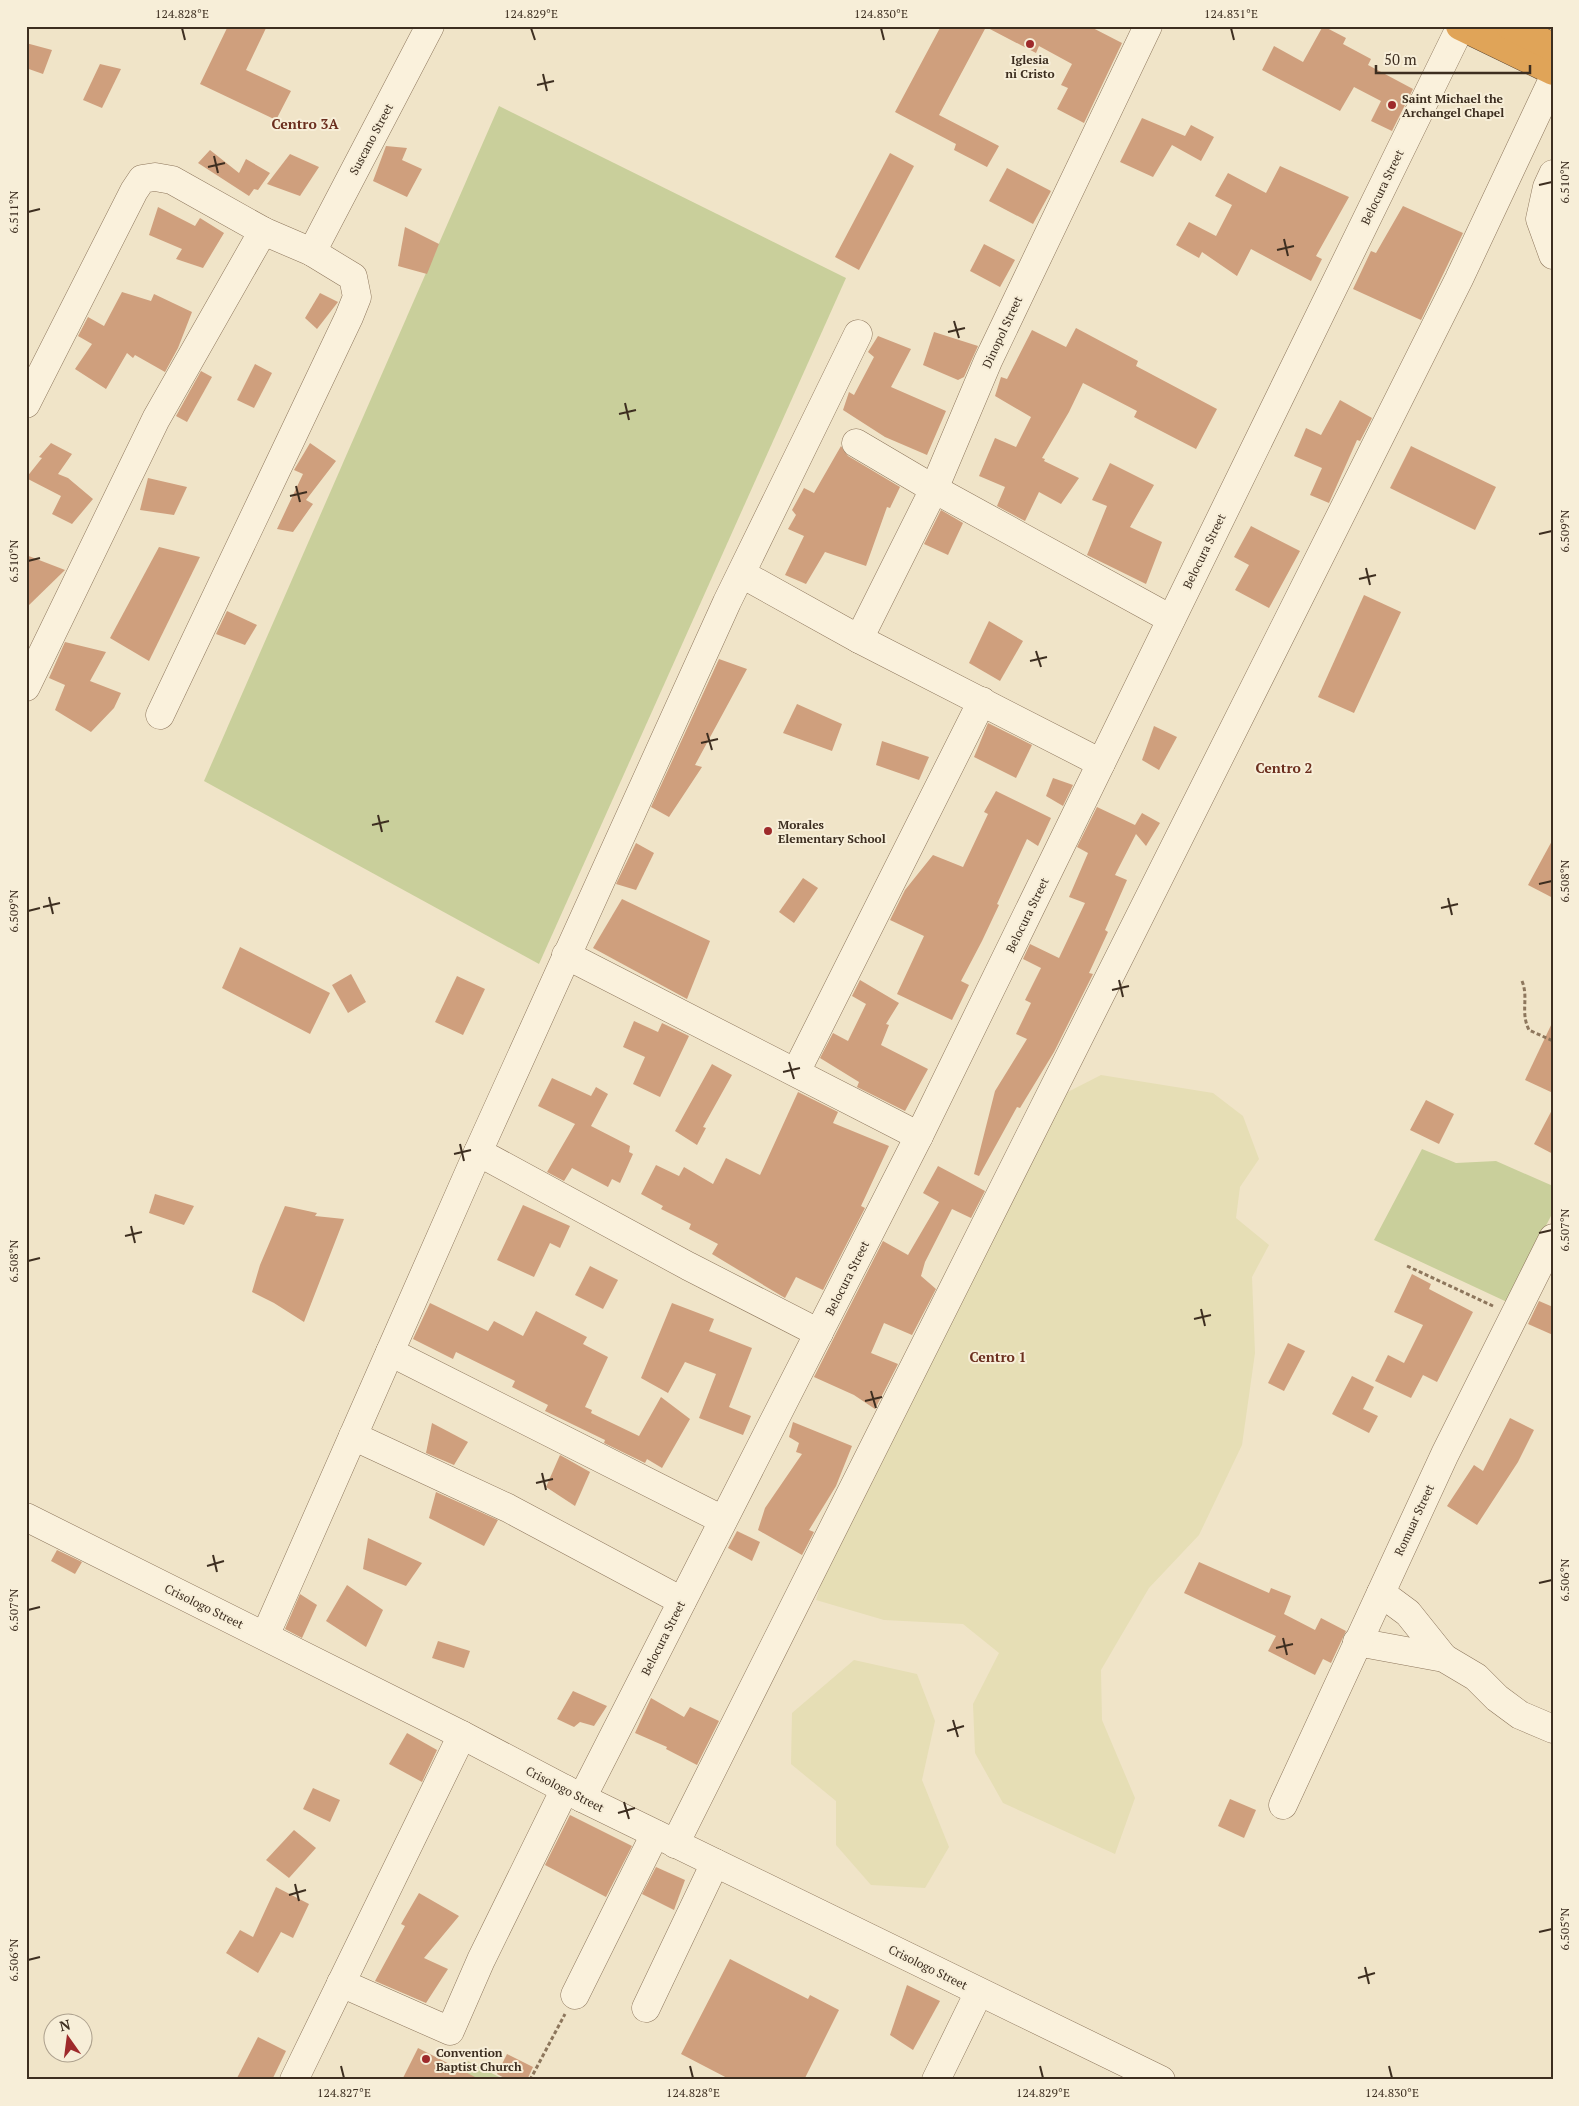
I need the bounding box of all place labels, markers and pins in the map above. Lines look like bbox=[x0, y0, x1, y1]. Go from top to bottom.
marker: Iglesia ni Cristo bbox=[1024, 38, 1036, 50]
place label: Iglesia ni Cristo bbox=[1005, 52, 1055, 81]
place label: Saint Michael the Archangel Chapel bbox=[1402, 91, 1504, 120]
marker: Saint Michael the Archangel Chapel bbox=[1386, 99, 1398, 111]
place label: Morales Elementary School bbox=[778, 817, 886, 846]
marker: Morales Elementary School bbox=[762, 825, 774, 837]
place label: Convention Baptist Church bbox=[436, 2045, 522, 2074]
marker: Convention Baptist Church bbox=[420, 2053, 432, 2065]

